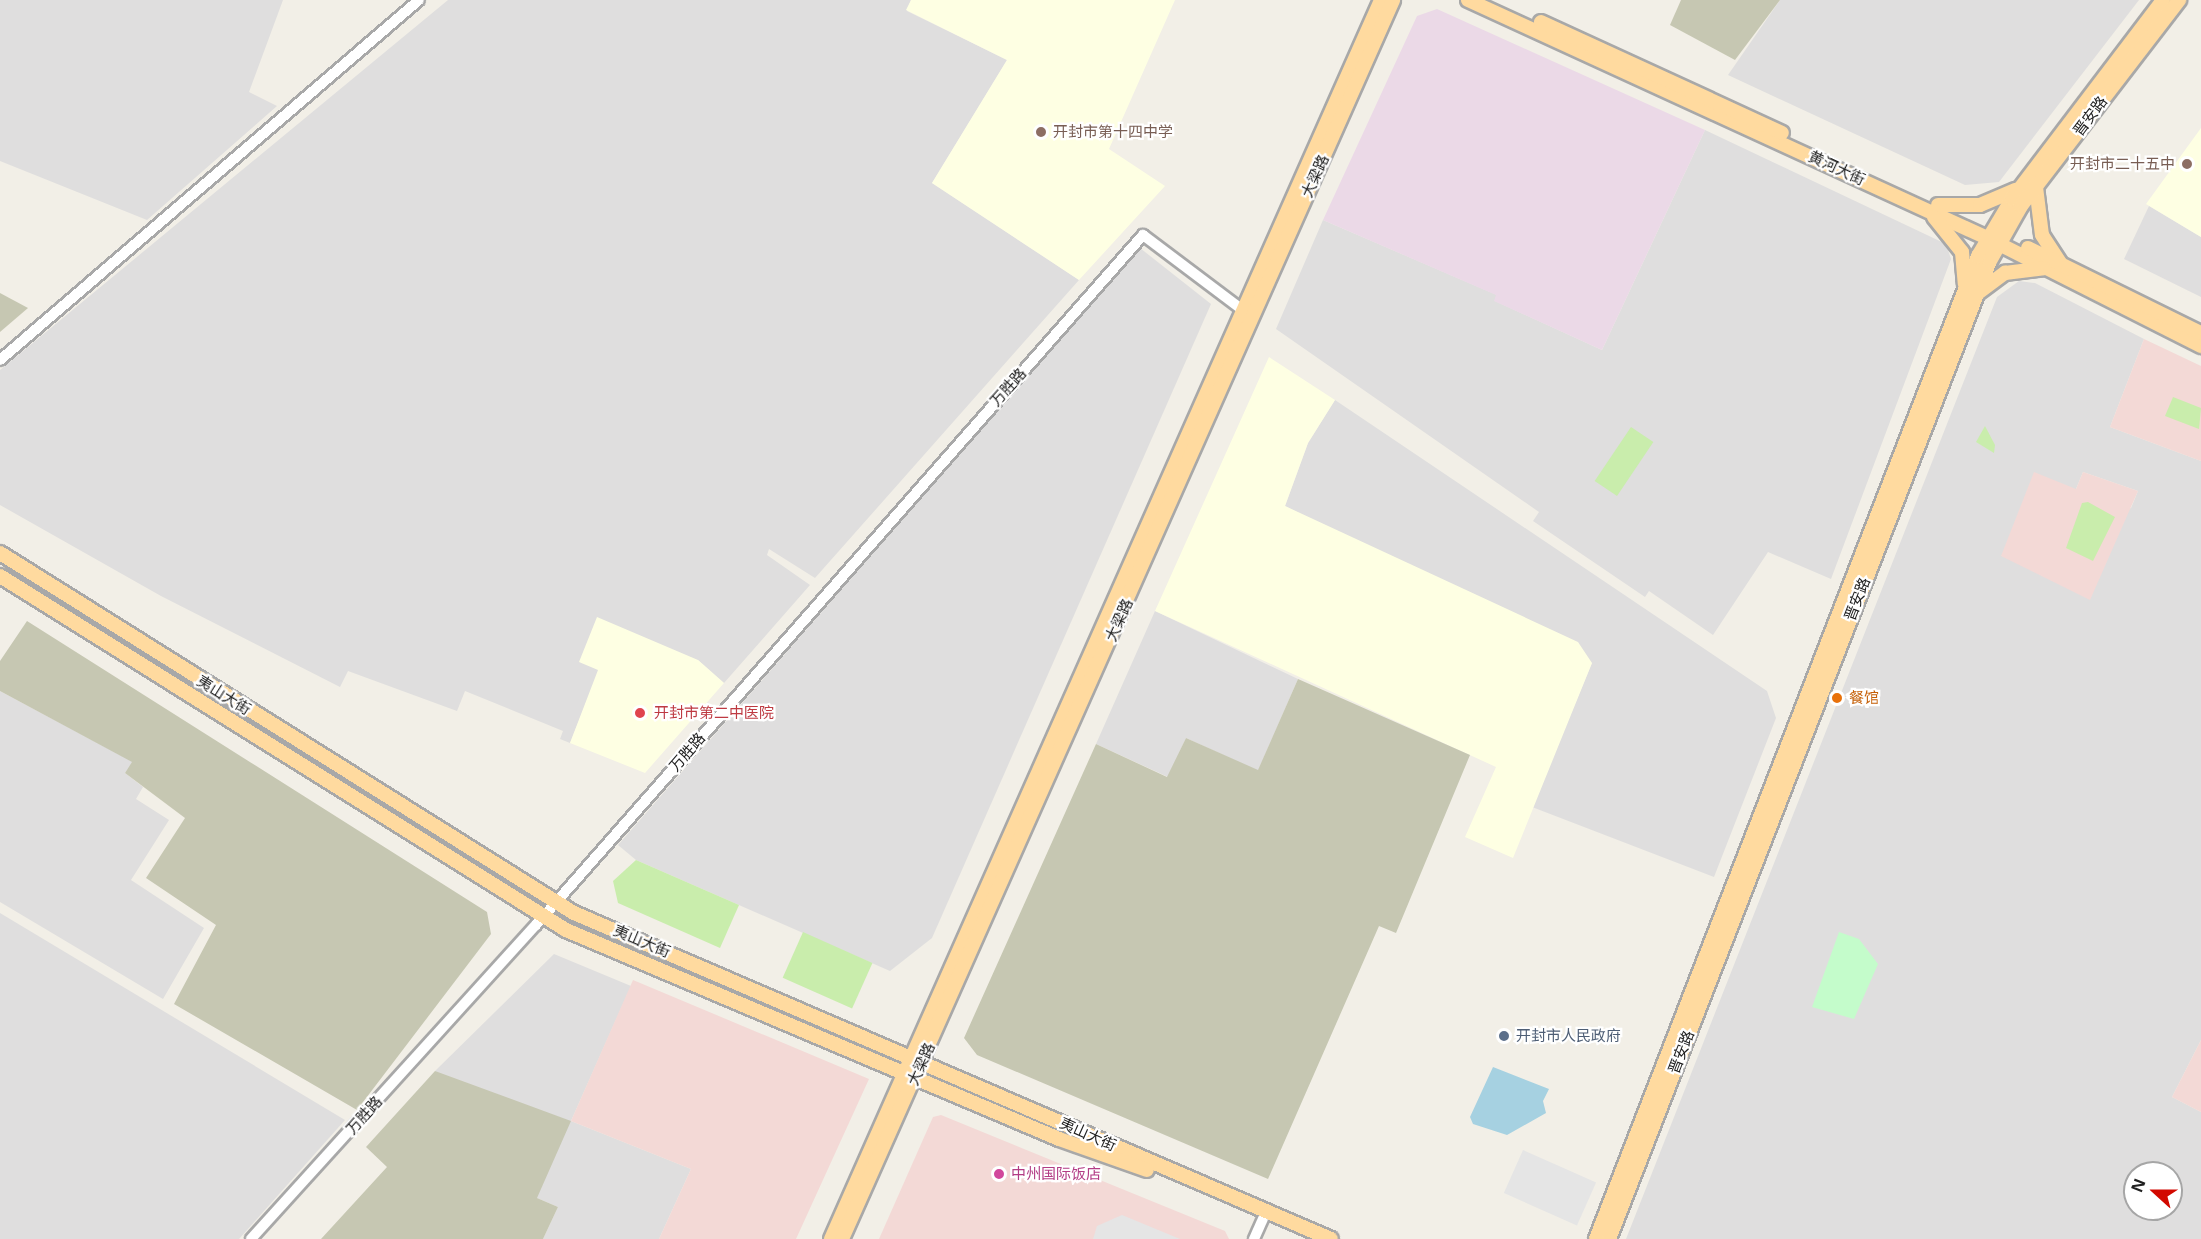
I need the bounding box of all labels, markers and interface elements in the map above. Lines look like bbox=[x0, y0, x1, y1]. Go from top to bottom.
street label: 晋安路 bbox=[2069, 93, 2111, 139]
place label: 开封市第十四中学 bbox=[1053, 123, 1173, 141]
marker: 开封市第十四中学 bbox=[1034, 125, 1048, 139]
street label: 黄河大街 bbox=[1806, 147, 1868, 189]
street label: 大梁路 bbox=[1298, 152, 1332, 200]
place label: 开封市二十五中 bbox=[2070, 155, 2175, 173]
marker: 开封市二十五中 bbox=[2180, 157, 2194, 171]
street label: 万胜路 bbox=[986, 364, 1030, 410]
street label: 晋安路 bbox=[1841, 575, 1873, 623]
street label: 大梁路 bbox=[1102, 596, 1136, 644]
street label: 夷山大街 bbox=[194, 671, 254, 719]
place label: 餐馆 bbox=[1849, 689, 1879, 707]
marker: 餐馆 bbox=[1830, 691, 1844, 705]
marker: 开封市第二中医院 bbox=[631, 704, 649, 722]
place label: 开封市第二中医院 bbox=[654, 704, 774, 722]
street label: 万胜路 bbox=[665, 729, 709, 775]
street label: 夷山大街 bbox=[611, 921, 673, 961]
place label: 开封市人民政府 bbox=[1516, 1027, 1621, 1045]
street label: 晋安路 bbox=[1665, 1028, 1697, 1076]
marker: 开封市人民政府 bbox=[1497, 1029, 1511, 1043]
street label: 大梁路 bbox=[904, 1040, 938, 1088]
street label: 万胜路 bbox=[342, 1092, 386, 1138]
street label: 夷山大街 bbox=[1057, 1114, 1119, 1154]
north arrow bbox=[2123, 1161, 2183, 1221]
place label: 中州国际饭店 bbox=[1011, 1165, 1101, 1183]
marker: 中州国际饭店 bbox=[992, 1167, 1006, 1181]
text: N bbox=[2125, 1175, 2151, 1195]

